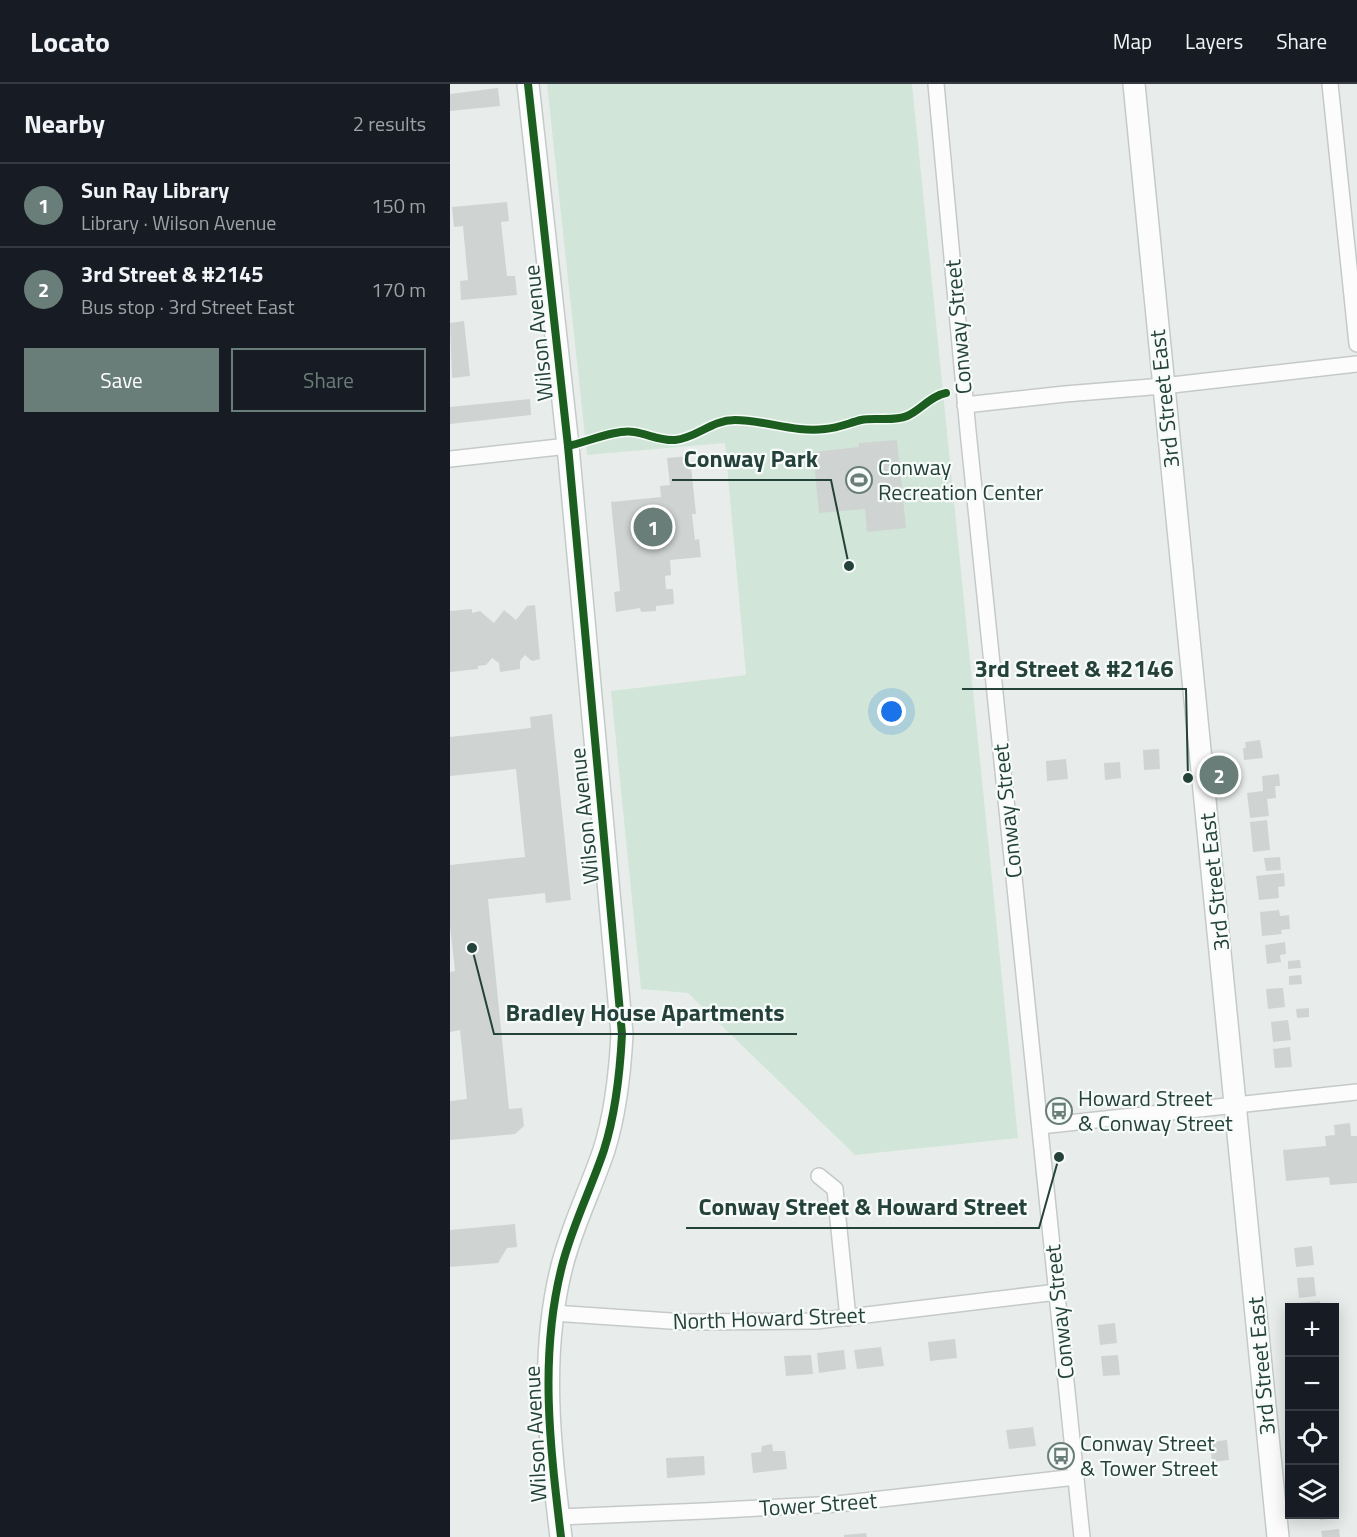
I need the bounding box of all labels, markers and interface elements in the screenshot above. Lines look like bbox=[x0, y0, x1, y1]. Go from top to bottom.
text: Locato bbox=[30, 20, 110, 63]
text: Map bbox=[1113, 25, 1152, 57]
text: Layers bbox=[1185, 25, 1243, 57]
text: Share bbox=[1276, 25, 1327, 57]
text: Nearby bbox=[24, 104, 105, 143]
text: 2 results bbox=[353, 108, 426, 139]
text: Sun Ray Library bbox=[81, 173, 229, 207]
text: 1 bbox=[38, 190, 49, 221]
text: 150 m bbox=[371, 190, 426, 221]
text: Library · Wilson Avenue bbox=[81, 207, 276, 238]
text: 3rd Street & #2145 bbox=[81, 257, 264, 291]
street label: Conway Street bbox=[935, 258, 981, 396]
street label: Wilson Avenue bbox=[514, 263, 562, 403]
text: 2 bbox=[38, 274, 49, 305]
text: 170 m bbox=[371, 274, 426, 305]
text: Bus stop · 3rd Street East bbox=[81, 291, 294, 322]
street label: 3rd Street East bbox=[1140, 328, 1188, 470]
button: Save bbox=[24, 348, 219, 412]
button: Share bbox=[231, 348, 426, 412]
callout: Conway Park bbox=[672, 438, 831, 480]
text: Conway Park bbox=[684, 440, 819, 476]
place label: Conway Recreation Center bbox=[878, 450, 1044, 509]
sports icon: Conway Recreation Center bbox=[844, 465, 874, 495]
pin: 1 bbox=[634, 504, 672, 550]
callout: 3rd Street & #2146 bbox=[962, 647, 1186, 689]
text: 3rd Street & #2146 bbox=[974, 650, 1174, 686]
your location bbox=[877, 697, 906, 726]
street label: Conway Street bbox=[983, 742, 1031, 880]
street label: Wilson Avenue bbox=[560, 746, 608, 886]
pin: 2 bbox=[1200, 752, 1238, 798]
street label: 3rd Street East bbox=[1190, 811, 1238, 953]
callout: Bradley House Apartments bbox=[494, 992, 797, 1034]
text: Bradley House Apartments bbox=[506, 994, 784, 1030]
place label: Howard Street & Conway Street bbox=[1078, 1081, 1233, 1140]
bus stop icon: Howard Street & Conway Street bbox=[1044, 1096, 1074, 1126]
callout: Conway Street & Howard Street bbox=[686, 1186, 1039, 1228]
text: Conway Street & Howard Street bbox=[699, 1188, 1028, 1224]
street label: Conway Street bbox=[1035, 1243, 1083, 1381]
street label: 3rd Street East bbox=[1238, 1295, 1284, 1437]
street label: North Howard Street bbox=[672, 1298, 866, 1338]
map controls bbox=[1285, 1303, 1339, 1519]
button: + bbox=[1285, 1303, 1339, 1357]
button: − bbox=[1285, 1357, 1339, 1411]
street label: Wilson Avenue bbox=[514, 1365, 556, 1503]
button: locate bbox=[1285, 1411, 1339, 1465]
place label: Conway Street & Tower Street bbox=[1080, 1426, 1218, 1485]
bus stop icon: Conway Street & Tower Street bbox=[1046, 1441, 1076, 1471]
button: layers bbox=[1285, 1465, 1339, 1519]
street label: Tower Street bbox=[758, 1483, 878, 1525]

